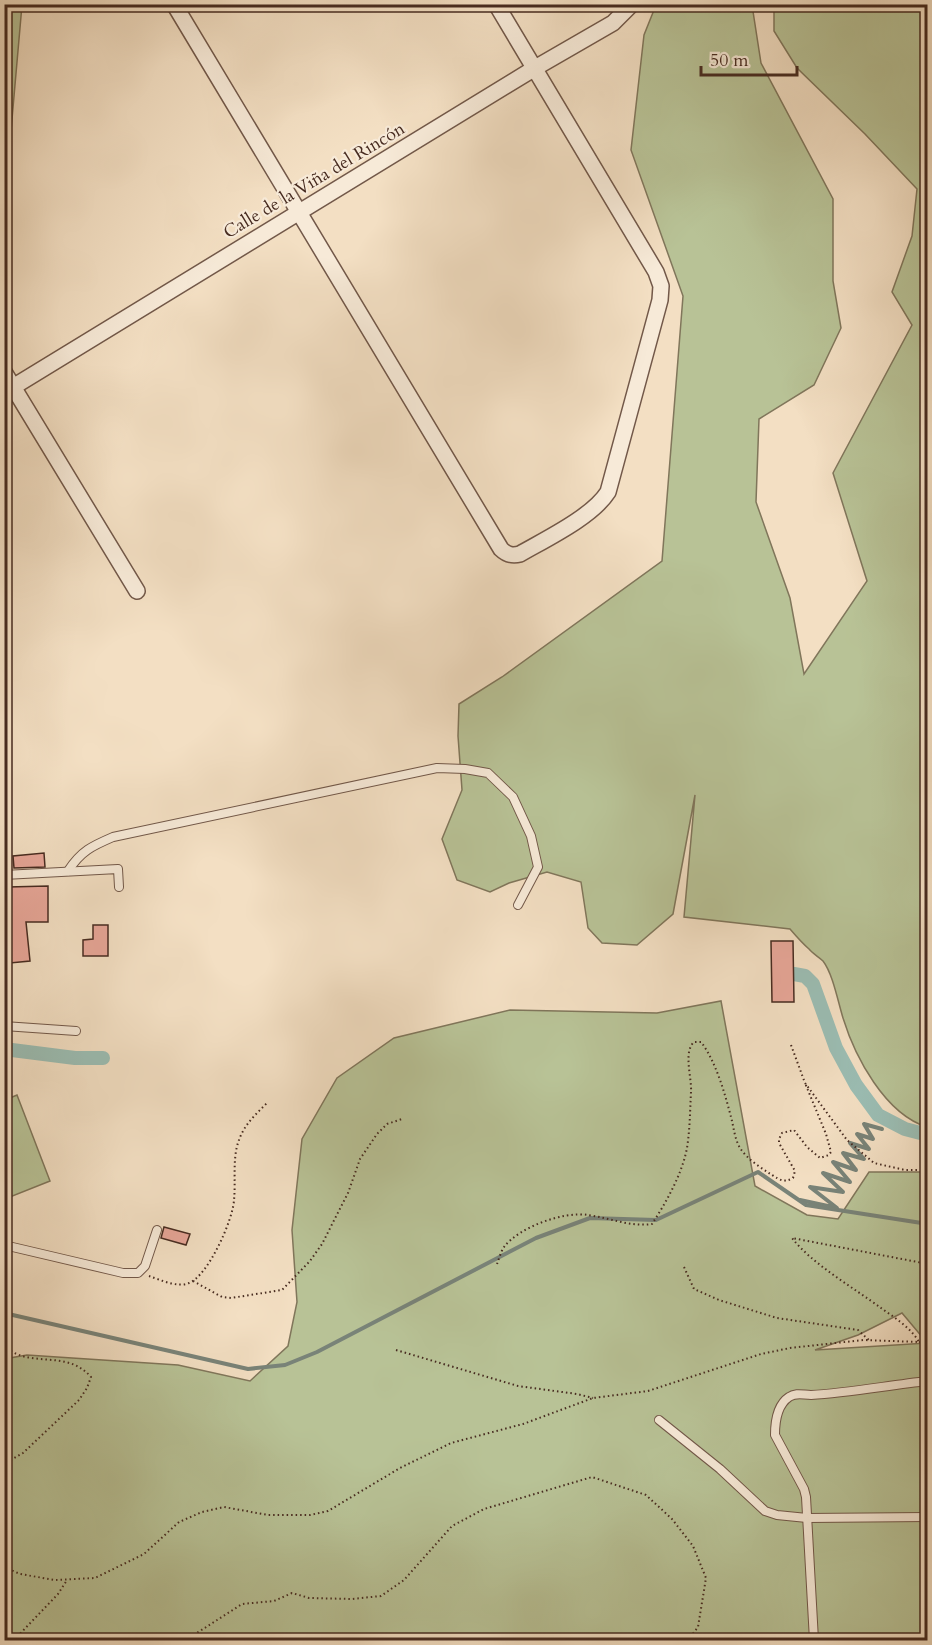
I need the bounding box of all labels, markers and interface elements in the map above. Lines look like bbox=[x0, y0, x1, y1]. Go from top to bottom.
scale bar bbox=[701, 39, 797, 77]
text: 50 m bbox=[710, 48, 749, 73]
street label: Calle de la Viña del Rincón bbox=[219, 116, 410, 245]

